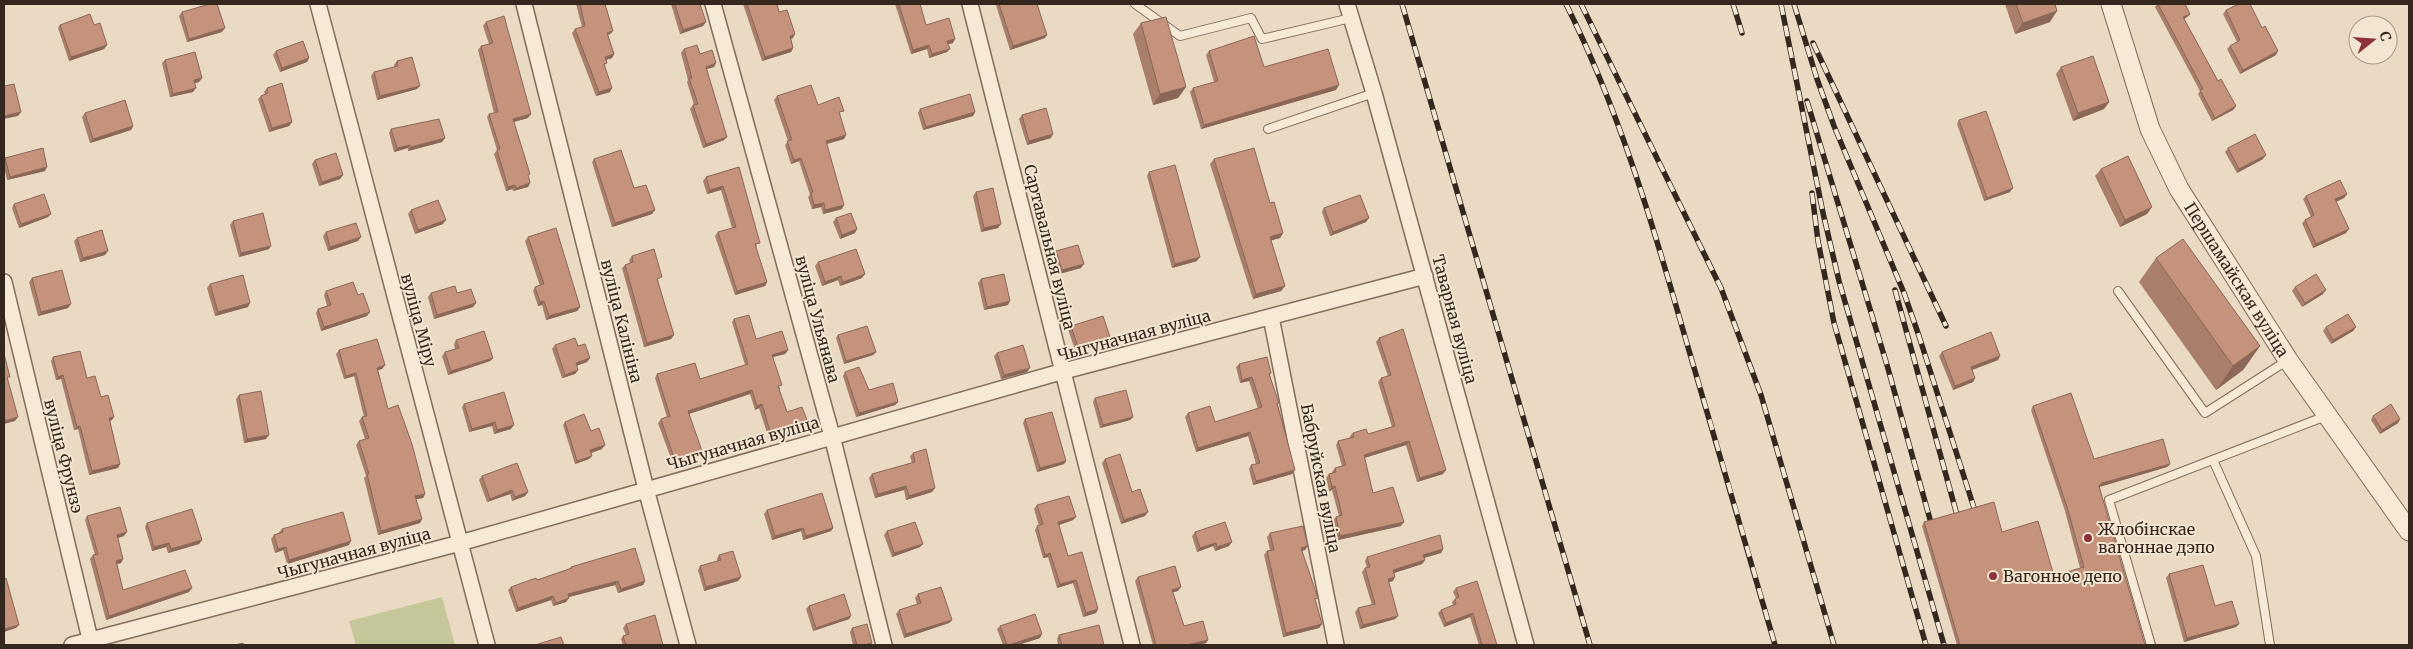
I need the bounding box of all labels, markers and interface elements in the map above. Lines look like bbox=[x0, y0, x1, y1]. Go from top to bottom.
north arrow bbox=[2348, 15, 2398, 65]
text: С bbox=[2375, 29, 2395, 43]
street label: Сартавальная вуліца bbox=[1020, 162, 1080, 332]
street label: Першамайская вуліца bbox=[2180, 199, 2294, 361]
street label: Таварная вуліца bbox=[1428, 252, 1482, 386]
street label: вуліца Ульянава bbox=[791, 253, 845, 385]
street label: вуліца Калініна bbox=[597, 257, 647, 385]
street label: вуліца Міру bbox=[397, 271, 441, 370]
street label: Чыгуначная вуліца bbox=[1055, 305, 1213, 365]
street label: вуліца Фрунзэ bbox=[40, 397, 88, 515]
street label: Бабруйская вуліца bbox=[1297, 402, 1345, 555]
street label: Чыгуначная вуліца bbox=[665, 412, 822, 474]
place label: Жлобінскае вагоннае дэпо bbox=[2098, 519, 2215, 557]
street label: Чыгуначная вуліца bbox=[275, 523, 433, 583]
marker: Жлобінскае вагоннае дэпо bbox=[2082, 532, 2094, 544]
place label: Вагонное депо bbox=[2003, 566, 2122, 586]
marker: Вагонное депо bbox=[1987, 570, 1999, 582]

